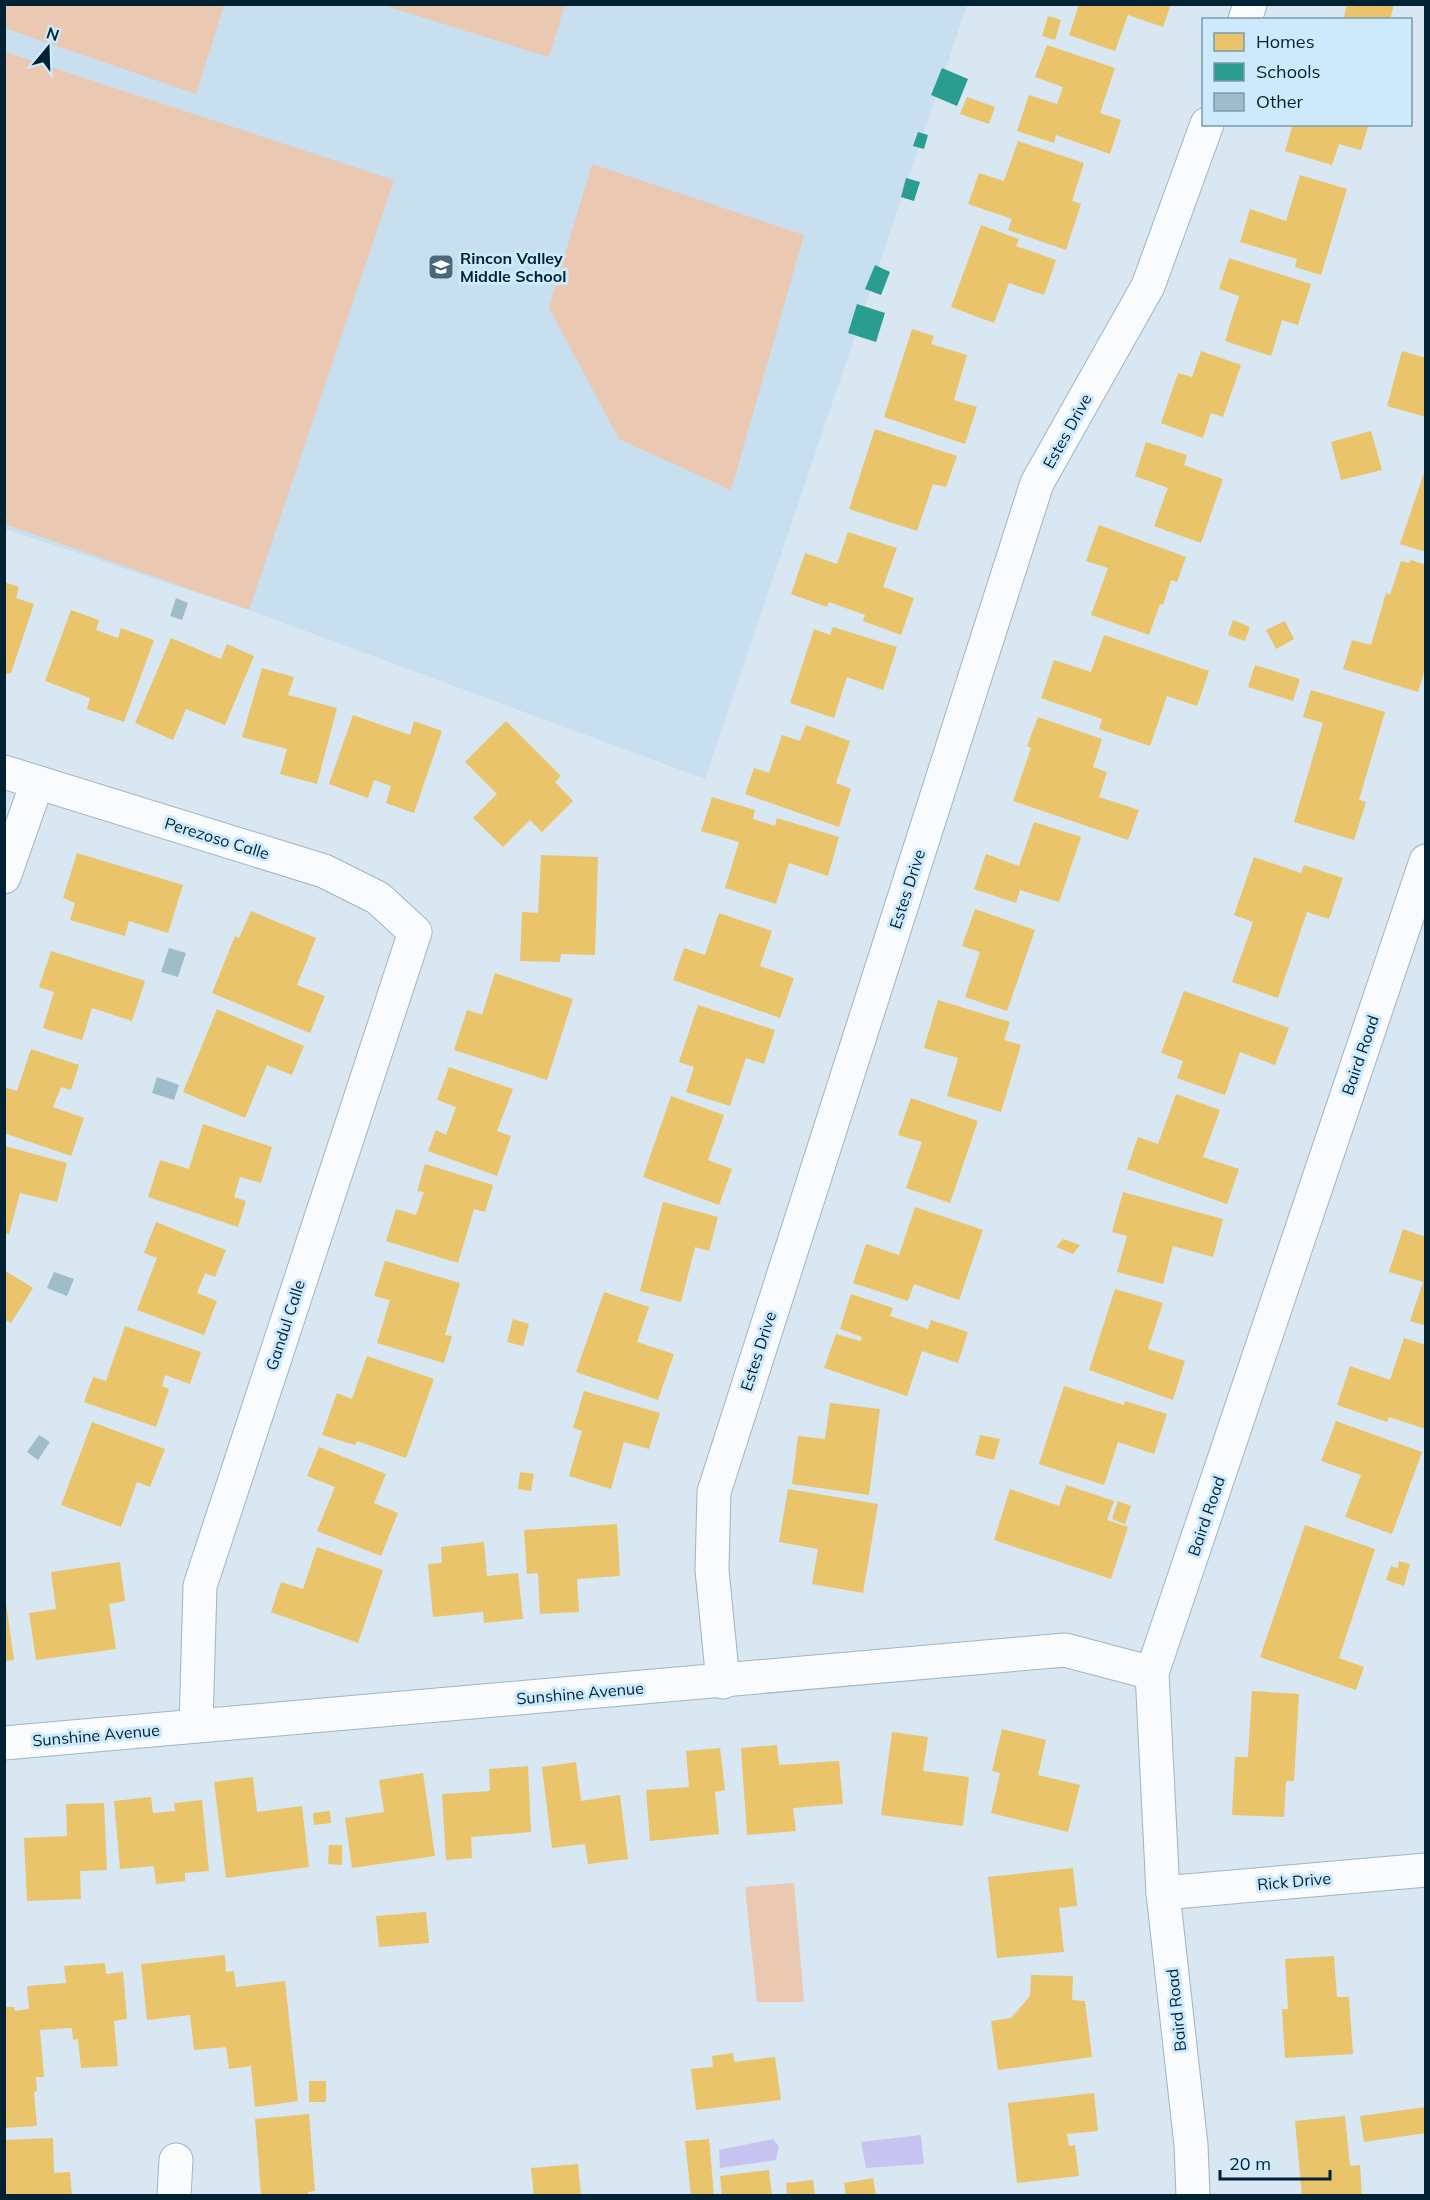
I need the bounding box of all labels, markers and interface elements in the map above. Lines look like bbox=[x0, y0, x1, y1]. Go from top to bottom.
north arrow bbox=[18, 18, 78, 78]
legend bbox=[1202, 18, 1412, 126]
text: N bbox=[44, 22, 62, 45]
text: Homes bbox=[1256, 30, 1315, 53]
text: Schools bbox=[1256, 60, 1321, 83]
text: Other bbox=[1256, 90, 1304, 113]
place label: Rincon Valley Middle School bbox=[460, 248, 566, 286]
school or university icon: Rincon Valley Middle School bbox=[426, 252, 456, 282]
street label: Estes Drive bbox=[1038, 390, 1096, 472]
street label: Perezoso Calle bbox=[162, 813, 272, 863]
street label: Estes Drive bbox=[885, 847, 929, 931]
street label: Baird Road bbox=[1337, 1013, 1383, 1097]
street label: Gandul Calle bbox=[261, 1277, 309, 1373]
street label: Estes Drive bbox=[736, 1309, 780, 1393]
street label: Baird Road bbox=[1183, 1474, 1229, 1558]
street label: Sunshine Avenue bbox=[516, 1677, 644, 1709]
street label: Sunshine Avenue bbox=[32, 1719, 160, 1751]
street label: Rick Drive bbox=[1256, 1868, 1332, 1894]
street label: Baird Road bbox=[1162, 1968, 1190, 2052]
scale bar bbox=[1220, 2143, 1330, 2181]
text: 20 m bbox=[1229, 2152, 1271, 2175]

